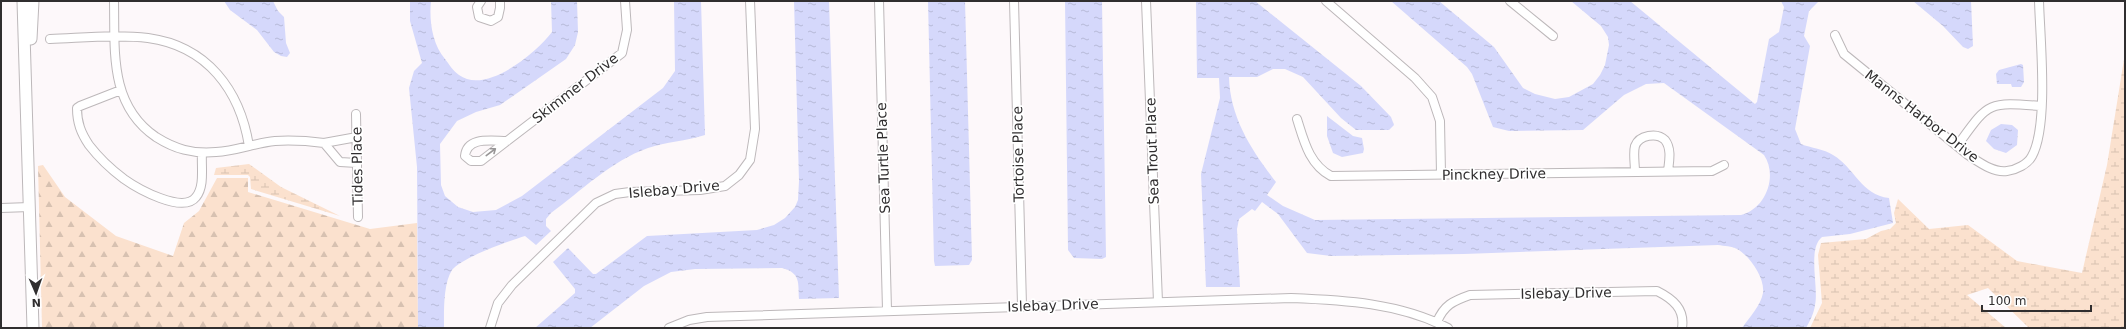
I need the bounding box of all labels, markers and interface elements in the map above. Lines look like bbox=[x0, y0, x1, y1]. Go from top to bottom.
street label: Skimmer Drive bbox=[529, 50, 621, 126]
street label: Manns Harbor Drive bbox=[1862, 67, 1982, 165]
street label: Sea Trout Place bbox=[1142, 97, 1162, 205]
street label: Sea Turtle Place bbox=[873, 102, 893, 214]
street label: Tortoise Place bbox=[1009, 106, 1027, 203]
street label: Tides Place bbox=[348, 127, 366, 206]
one-way arrow bbox=[486, 148, 497, 157]
street label: Pinckney Drive bbox=[1442, 165, 1546, 183]
street label: Islebay Drive bbox=[628, 177, 720, 201]
north arrow bbox=[16, 273, 56, 313]
street label: Islebay Drive bbox=[1520, 284, 1612, 302]
scale bar bbox=[1982, 287, 2091, 313]
text: 100 m bbox=[1988, 294, 2026, 308]
street label: Islebay Drive bbox=[1007, 295, 1099, 315]
text: N bbox=[31, 296, 41, 309]

